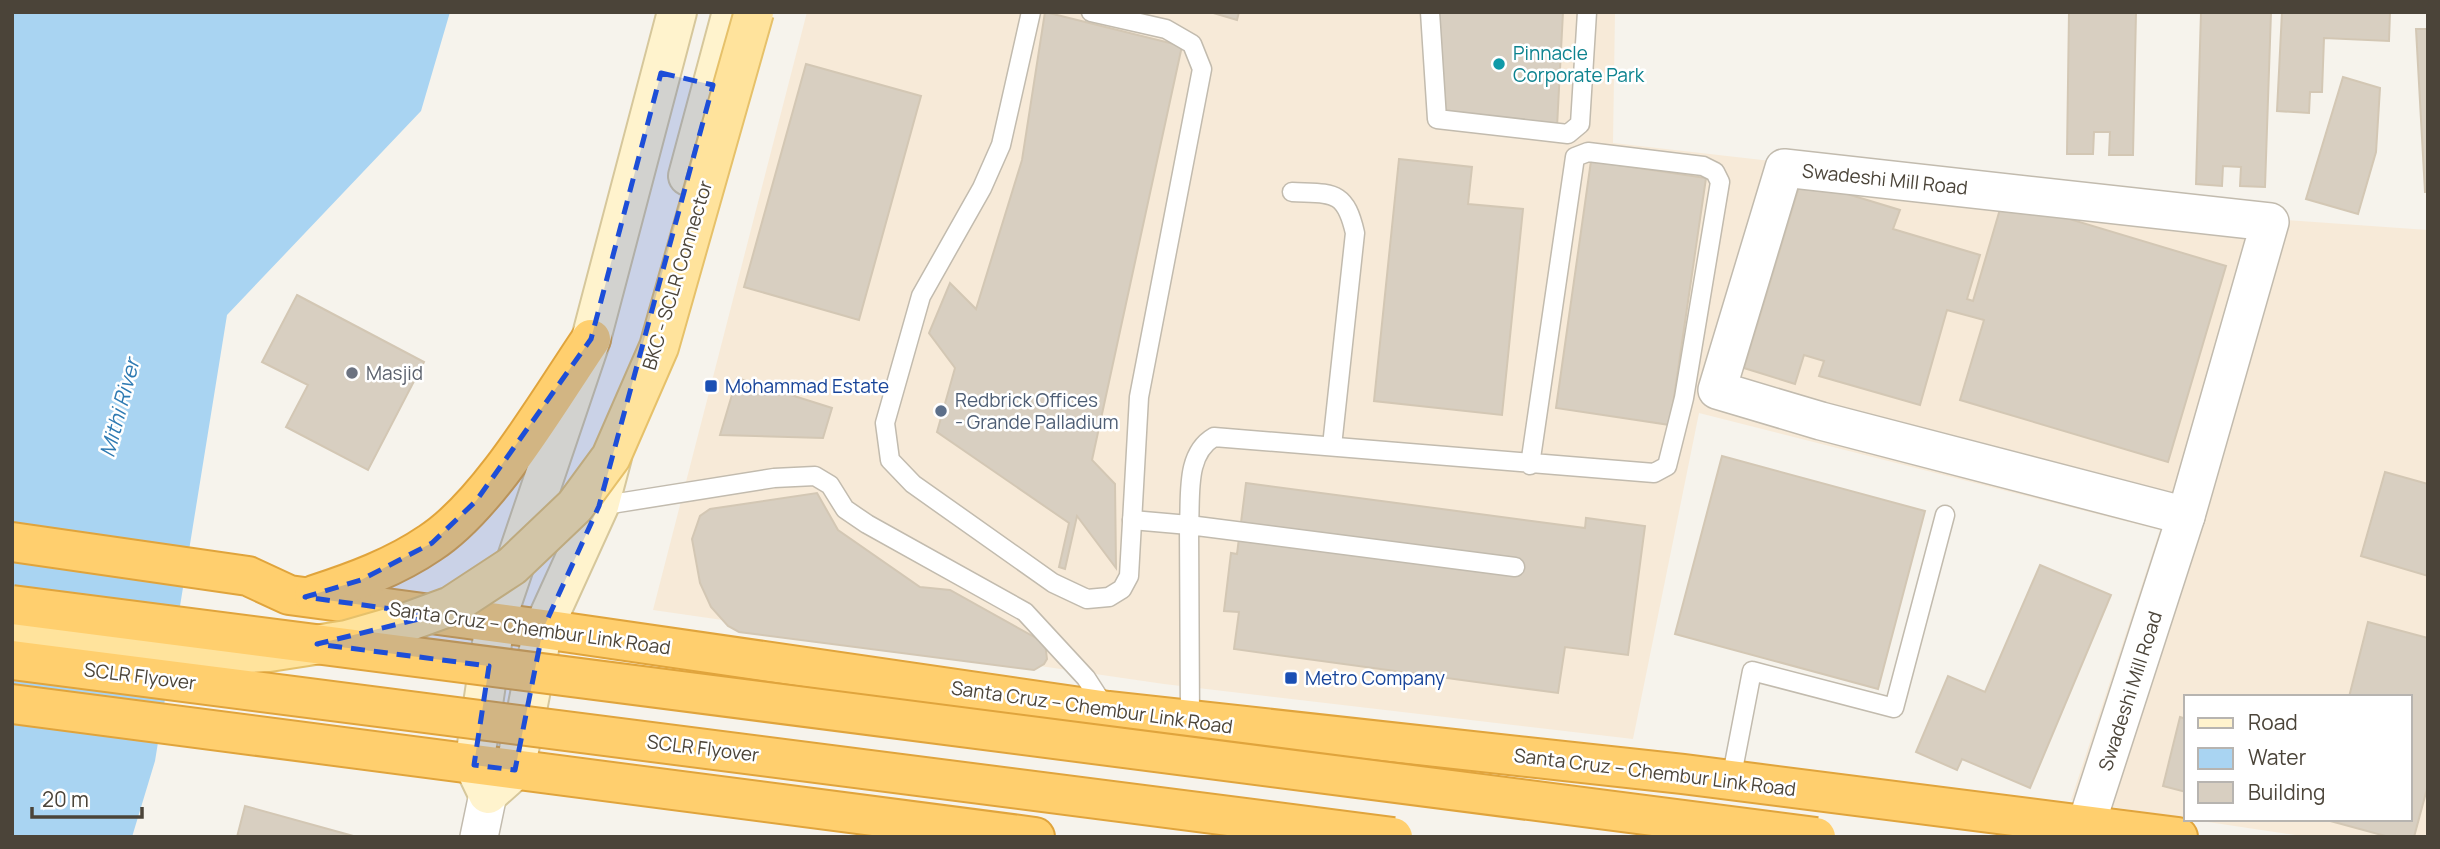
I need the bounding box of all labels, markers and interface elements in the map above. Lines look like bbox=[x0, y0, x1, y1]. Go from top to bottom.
place label: Pinnacle Corporate Park bbox=[1513, 40, 1645, 88]
marker: Pinnacle Corporate Park bbox=[1491, 56, 1507, 72]
street label: Swadeshi Mill Road bbox=[1801, 157, 1969, 201]
street label: BKC - SCLR Connector bbox=[636, 177, 718, 373]
water label: Mithi River bbox=[92, 353, 146, 460]
place label: Masjid bbox=[366, 360, 423, 386]
marker: Masjid bbox=[344, 365, 360, 381]
place label: Mohammad Estate bbox=[725, 373, 889, 399]
marker: Mohammad Estate bbox=[703, 378, 719, 394]
place label: Redbrick Offices - Grande Palladium bbox=[955, 387, 1119, 435]
marker: Redbrick Offices - Grande Palladium bbox=[933, 403, 949, 419]
street label: Santa Cruz – Chembur Link Road bbox=[388, 595, 672, 661]
street label: Swadeshi Mill Road bbox=[2092, 608, 2168, 774]
street label: SCLR Flyover bbox=[83, 656, 198, 696]
place label: Metro Company bbox=[1305, 665, 1445, 691]
marker: Metro Company bbox=[1283, 670, 1299, 686]
street label: Santa Cruz – Chembur Link Road bbox=[950, 674, 1234, 740]
legend bbox=[2184, 695, 2412, 821]
text: Road bbox=[2248, 708, 2298, 736]
street label: SCLR Flyover bbox=[646, 728, 761, 768]
street label: Santa Cruz – Chembur Link Road bbox=[1513, 742, 1797, 802]
text: Water bbox=[2248, 743, 2307, 771]
scale bar bbox=[32, 776, 142, 820]
text: Building bbox=[2248, 778, 2325, 806]
text: 20 m bbox=[42, 785, 89, 813]

